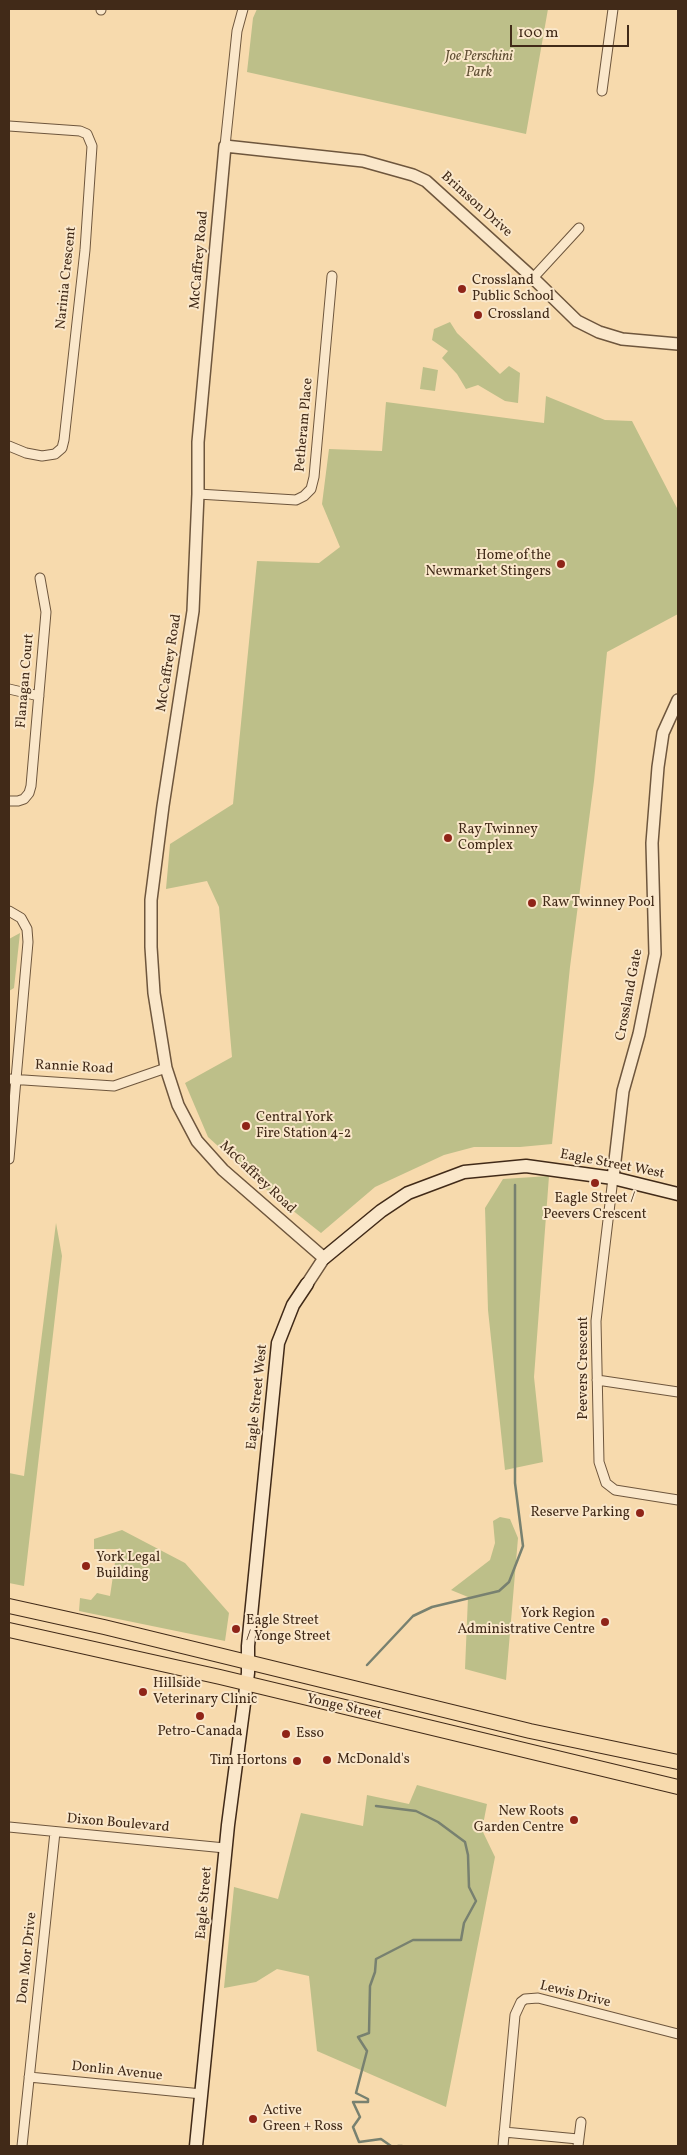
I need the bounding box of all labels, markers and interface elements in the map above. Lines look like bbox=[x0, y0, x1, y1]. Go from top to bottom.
scale bar bbox=[512, 15, 631, 47]
text: 100 m bbox=[518, 23, 558, 44]
park label: Joe Perschini Park bbox=[445, 49, 513, 82]
street label: Brimson Drive bbox=[437, 169, 515, 241]
street label: McCaffrey Road bbox=[187, 210, 213, 310]
street label: Narinia Crescent bbox=[53, 226, 81, 330]
place label: Crossland Public School bbox=[472, 273, 554, 306]
marker: Crossland Public School bbox=[456, 283, 468, 295]
place label: Crossland bbox=[488, 307, 550, 323]
marker: Crossland bbox=[472, 309, 484, 321]
street label: Petheram Place bbox=[293, 377, 317, 473]
place label: Home of the Newmarket Stingers bbox=[425, 548, 551, 580]
marker: Home of the Newmarket Stingers bbox=[555, 558, 567, 570]
street label: McCaffrey Road bbox=[154, 613, 186, 713]
street label: Flanagan Court bbox=[13, 633, 39, 729]
place label: Ray Twinney Complex bbox=[458, 822, 538, 854]
marker: Ray Twinney Complex bbox=[442, 832, 454, 844]
place label: Raw Twinney Pool bbox=[542, 895, 655, 911]
marker: Raw Twinney Pool bbox=[526, 897, 538, 909]
street label: Crossland Gate bbox=[613, 948, 647, 1042]
street label: Rannie Road bbox=[34, 1058, 114, 1078]
place label: Central York Fire Station 4-2 bbox=[256, 1110, 351, 1142]
marker: Central York Fire Station 4-2 bbox=[240, 1120, 252, 1132]
street label: McCaffrey Road bbox=[215, 1138, 299, 1218]
street label: Eagle Street West bbox=[558, 1147, 666, 1183]
marker: Eagle Street / Peevers Crescent bbox=[589, 1177, 601, 1189]
place label: Eagle Street / Peevers Crescent bbox=[543, 1191, 647, 1224]
street label: Peevers Crescent bbox=[576, 1316, 592, 1420]
street label: Eagle Street West bbox=[244, 1343, 272, 1451]
place label: Reserve Parking bbox=[531, 1505, 630, 1521]
marker: Reserve Parking bbox=[634, 1507, 646, 1519]
place label: York Legal Building bbox=[96, 1550, 160, 1582]
marker: York Legal Building bbox=[80, 1560, 92, 1572]
place label: York Region Administrative Centre bbox=[457, 1606, 595, 1638]
place label: Eagle Street / Yonge Street bbox=[246, 1613, 331, 1645]
marker: York Region Administrative Centre bbox=[599, 1616, 611, 1628]
marker: Eagle Street / Yonge Street bbox=[230, 1623, 242, 1635]
place label: Hillside Veterinary Clinic bbox=[153, 1676, 257, 1708]
marker: Hillside Veterinary Clinic bbox=[137, 1686, 149, 1698]
street label: Yonge Street bbox=[305, 1691, 383, 1725]
marker: Petro-Canada bbox=[194, 1710, 206, 1722]
place label: Petro-Canada bbox=[157, 1724, 243, 1740]
place label: Esso bbox=[296, 1726, 324, 1742]
marker: Esso bbox=[280, 1728, 292, 1740]
place label: McDonald's bbox=[337, 1752, 410, 1768]
place label: Tim Hortons bbox=[210, 1753, 287, 1769]
marker: McDonald's bbox=[321, 1754, 333, 1766]
marker: Tim Hortons bbox=[291, 1755, 303, 1767]
place label: New Roots Garden Centre bbox=[474, 1804, 564, 1836]
street label: Dixon Boulevard bbox=[66, 1811, 170, 1837]
marker: New Roots Garden Centre bbox=[568, 1814, 580, 1826]
street label: Eagle Street bbox=[193, 1866, 217, 1940]
street label: Don Mor Drive bbox=[15, 1911, 41, 2005]
street label: Lewis Drive bbox=[538, 1978, 612, 2012]
street label: Donlin Avenue bbox=[71, 2059, 163, 2085]
place label: Active Green + Ross bbox=[263, 2103, 343, 2136]
marker: Active Green + Ross bbox=[247, 2113, 259, 2125]

